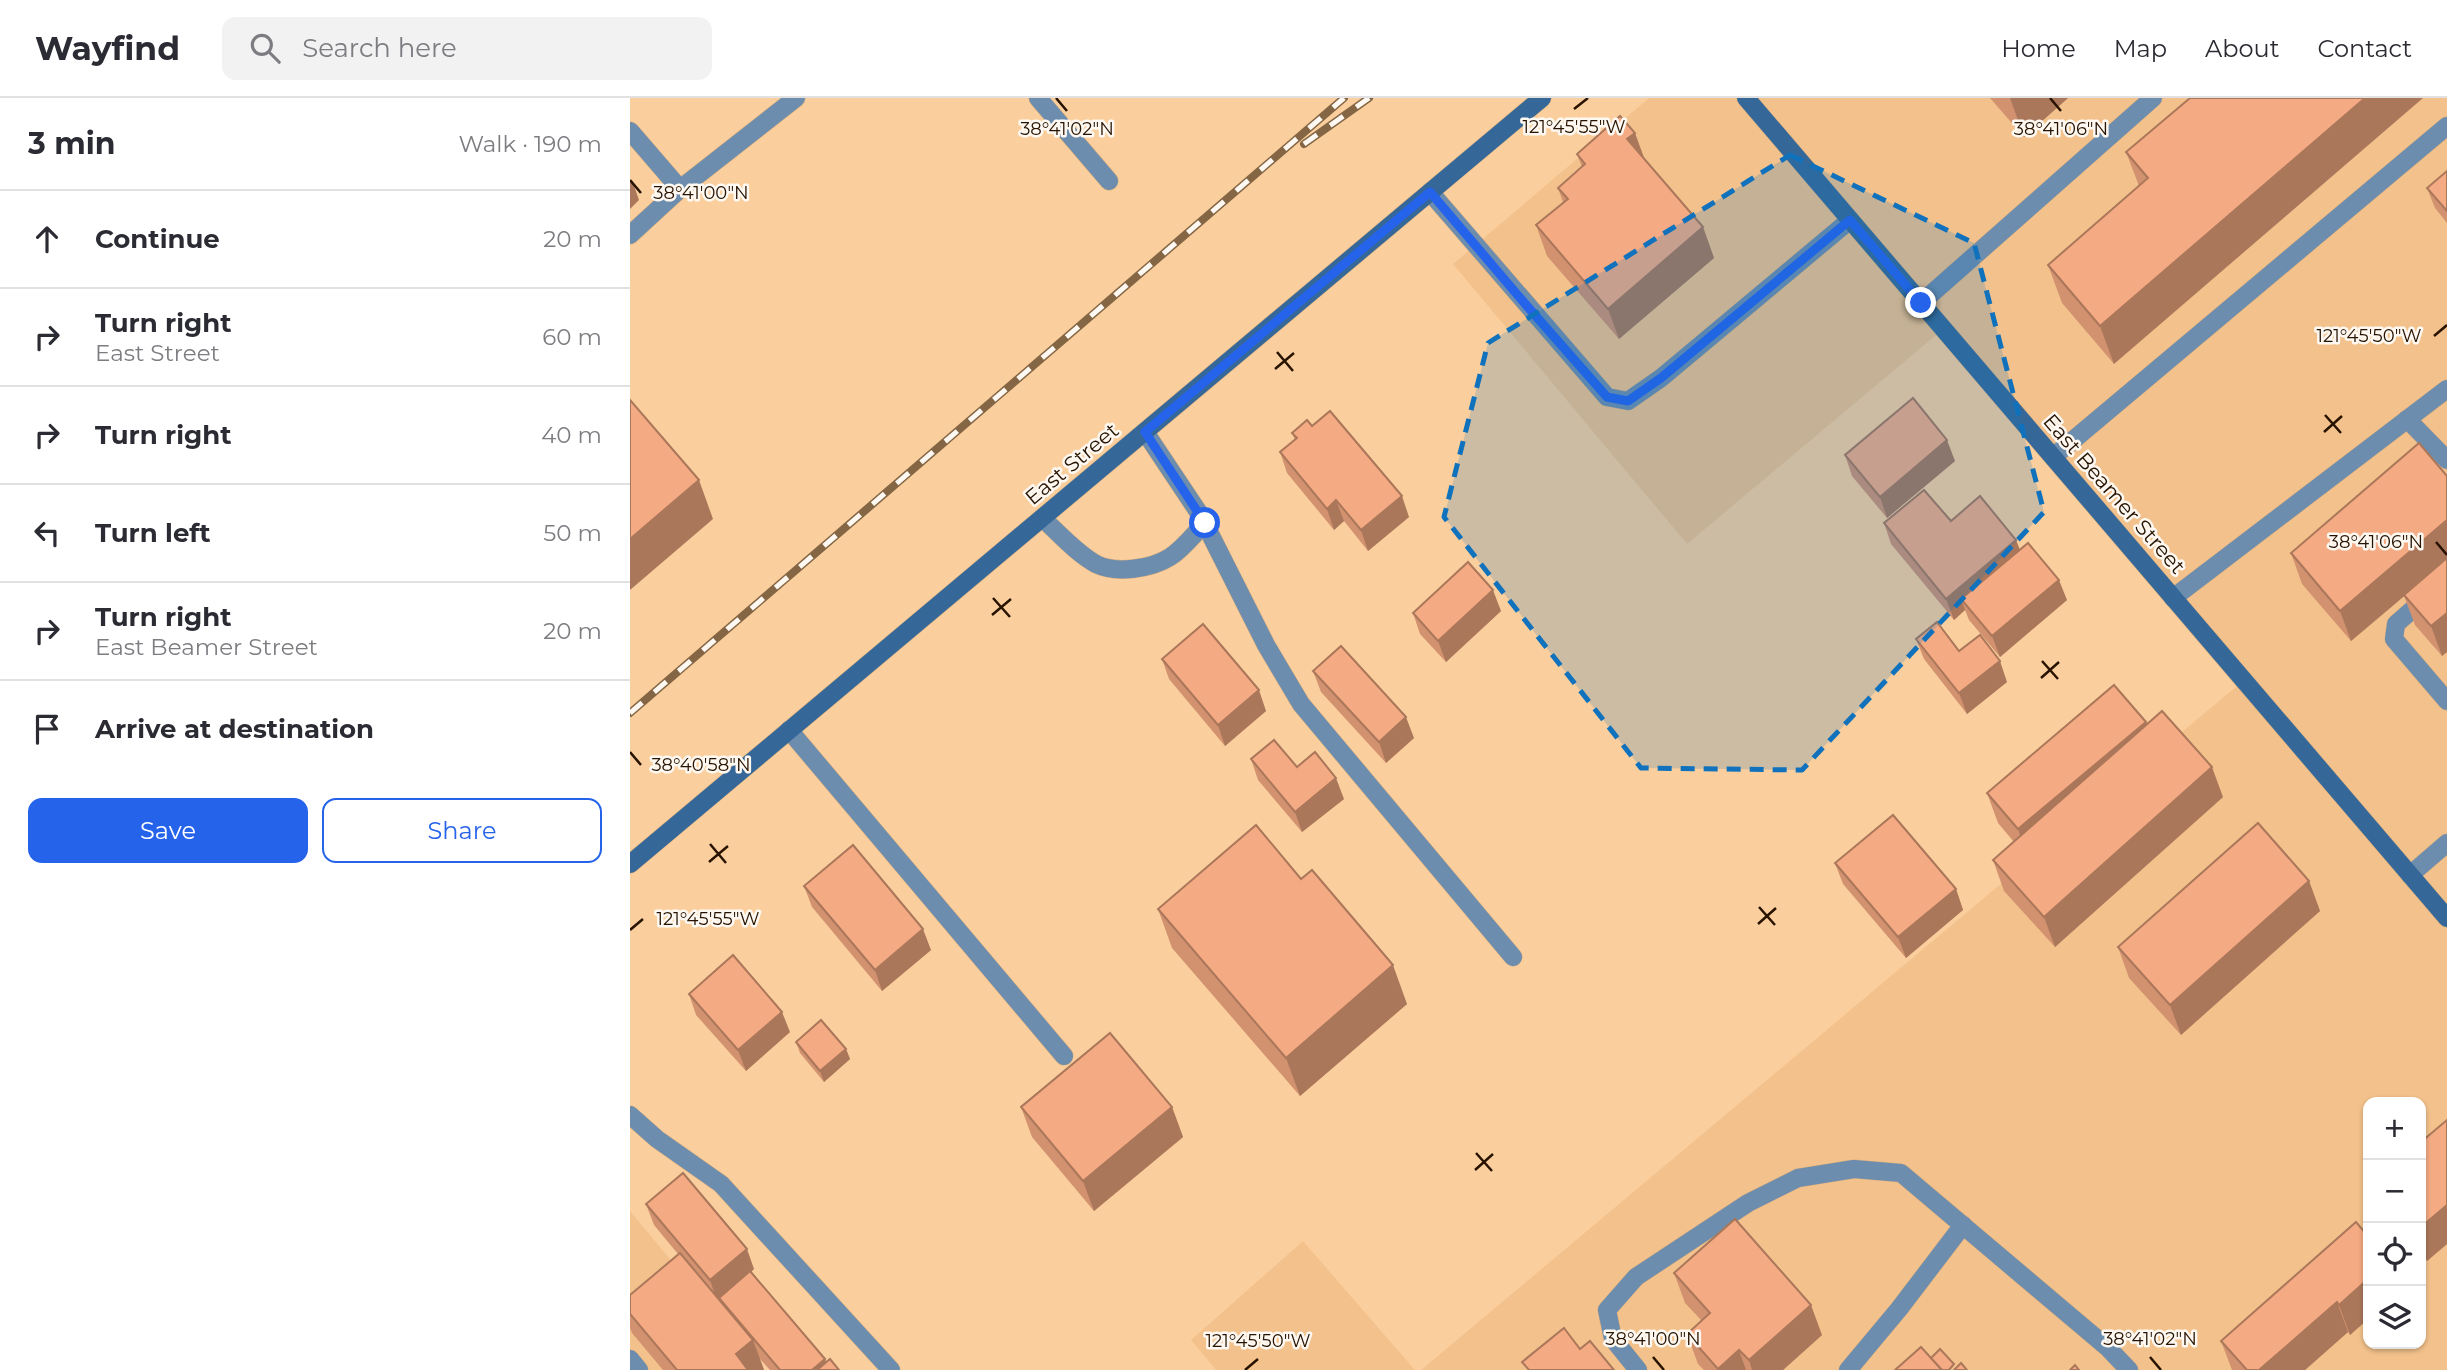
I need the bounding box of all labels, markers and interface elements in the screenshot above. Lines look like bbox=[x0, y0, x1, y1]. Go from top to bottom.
search box bbox=[222, 17, 712, 80]
text: Wayfind bbox=[35, 28, 180, 68]
icon: search bbox=[246, 29, 284, 67]
text: Search here bbox=[302, 32, 457, 64]
text: Home bbox=[2001, 34, 2076, 63]
text: Map bbox=[2114, 34, 2167, 63]
text: About bbox=[2205, 34, 2279, 63]
text: Contact bbox=[2317, 34, 2412, 63]
text: 121°45'55"W bbox=[1523, 116, 1625, 138]
text: 38°41'02"N bbox=[1020, 118, 1114, 140]
text: 38°41'06"N bbox=[2014, 118, 2108, 140]
text: 3 min bbox=[28, 125, 115, 162]
text: Walk · 190 m bbox=[458, 130, 602, 158]
text: 38°41'00"N bbox=[653, 182, 749, 204]
icon: ahead bbox=[28, 220, 66, 258]
text: Continue bbox=[95, 223, 220, 255]
text: 20 m bbox=[543, 225, 602, 253]
route end bbox=[1905, 287, 1936, 318]
text: Turn right bbox=[95, 307, 231, 339]
icon: right bbox=[28, 318, 66, 356]
text: 60 m bbox=[542, 323, 602, 351]
text: 121°45'50"W bbox=[2317, 325, 2421, 347]
text: East Street bbox=[95, 339, 220, 367]
street label: East Beamer Street bbox=[2038, 409, 2191, 579]
icon: right bbox=[28, 416, 66, 454]
street label: East Street bbox=[1020, 417, 1123, 510]
text: Turn right bbox=[95, 419, 231, 451]
text: 40 m bbox=[541, 421, 602, 449]
route start bbox=[1189, 507, 1220, 538]
icon: left bbox=[28, 514, 66, 552]
text: Turn left bbox=[95, 517, 211, 549]
text: 50 m bbox=[543, 519, 602, 547]
text: 38°41'06"N bbox=[2329, 531, 2423, 553]
text: Turn right bbox=[95, 601, 231, 633]
icon: right bbox=[28, 612, 66, 650]
text: 20 m bbox=[543, 617, 602, 645]
text: East Beamer Street bbox=[95, 633, 318, 661]
icon: arrive bbox=[28, 710, 66, 748]
text: Arrive at destination bbox=[95, 713, 374, 745]
text: 38°40'58"N bbox=[651, 754, 751, 776]
button: Save bbox=[28, 798, 308, 863]
button: Share bbox=[322, 798, 602, 863]
text: 121°45'55"W bbox=[657, 908, 759, 930]
map controls bbox=[2363, 1097, 2426, 1349]
button: + bbox=[2363, 1097, 2426, 1160]
button: − bbox=[2363, 1160, 2426, 1223]
button: locate bbox=[2363, 1223, 2426, 1286]
button: layers bbox=[2363, 1286, 2426, 1349]
text: 38°41'00"N bbox=[1605, 1328, 1701, 1350]
text: 38°41'02"N bbox=[2103, 1328, 2197, 1350]
text: 121°45'50"W bbox=[1206, 1330, 1310, 1352]

